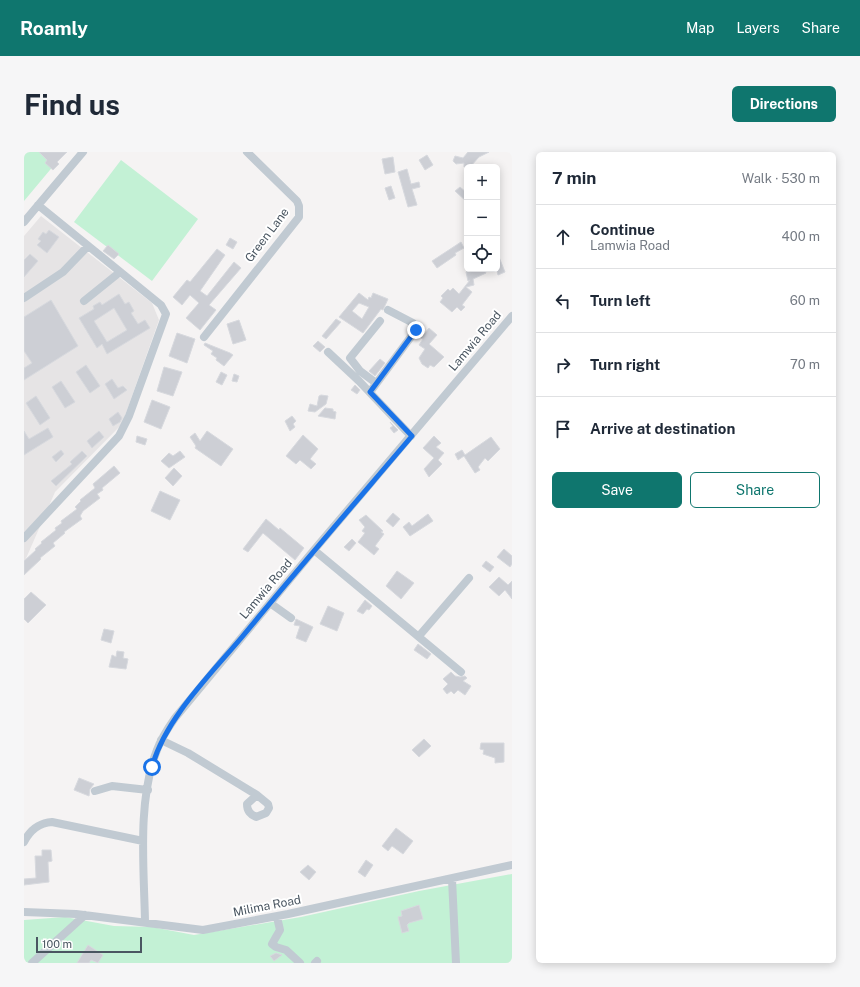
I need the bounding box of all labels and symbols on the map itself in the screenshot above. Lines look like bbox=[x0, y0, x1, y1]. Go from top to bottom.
street label: Green Lane bbox=[242, 205, 292, 265]
street label: Lamwia Road bbox=[446, 308, 504, 374]
route end bbox=[407, 321, 425, 339]
street label: Lamwia Road bbox=[237, 556, 295, 622]
route start bbox=[143, 758, 161, 776]
street label: Milima Road bbox=[232, 893, 302, 919]
scale bar bbox=[36, 935, 142, 954]

